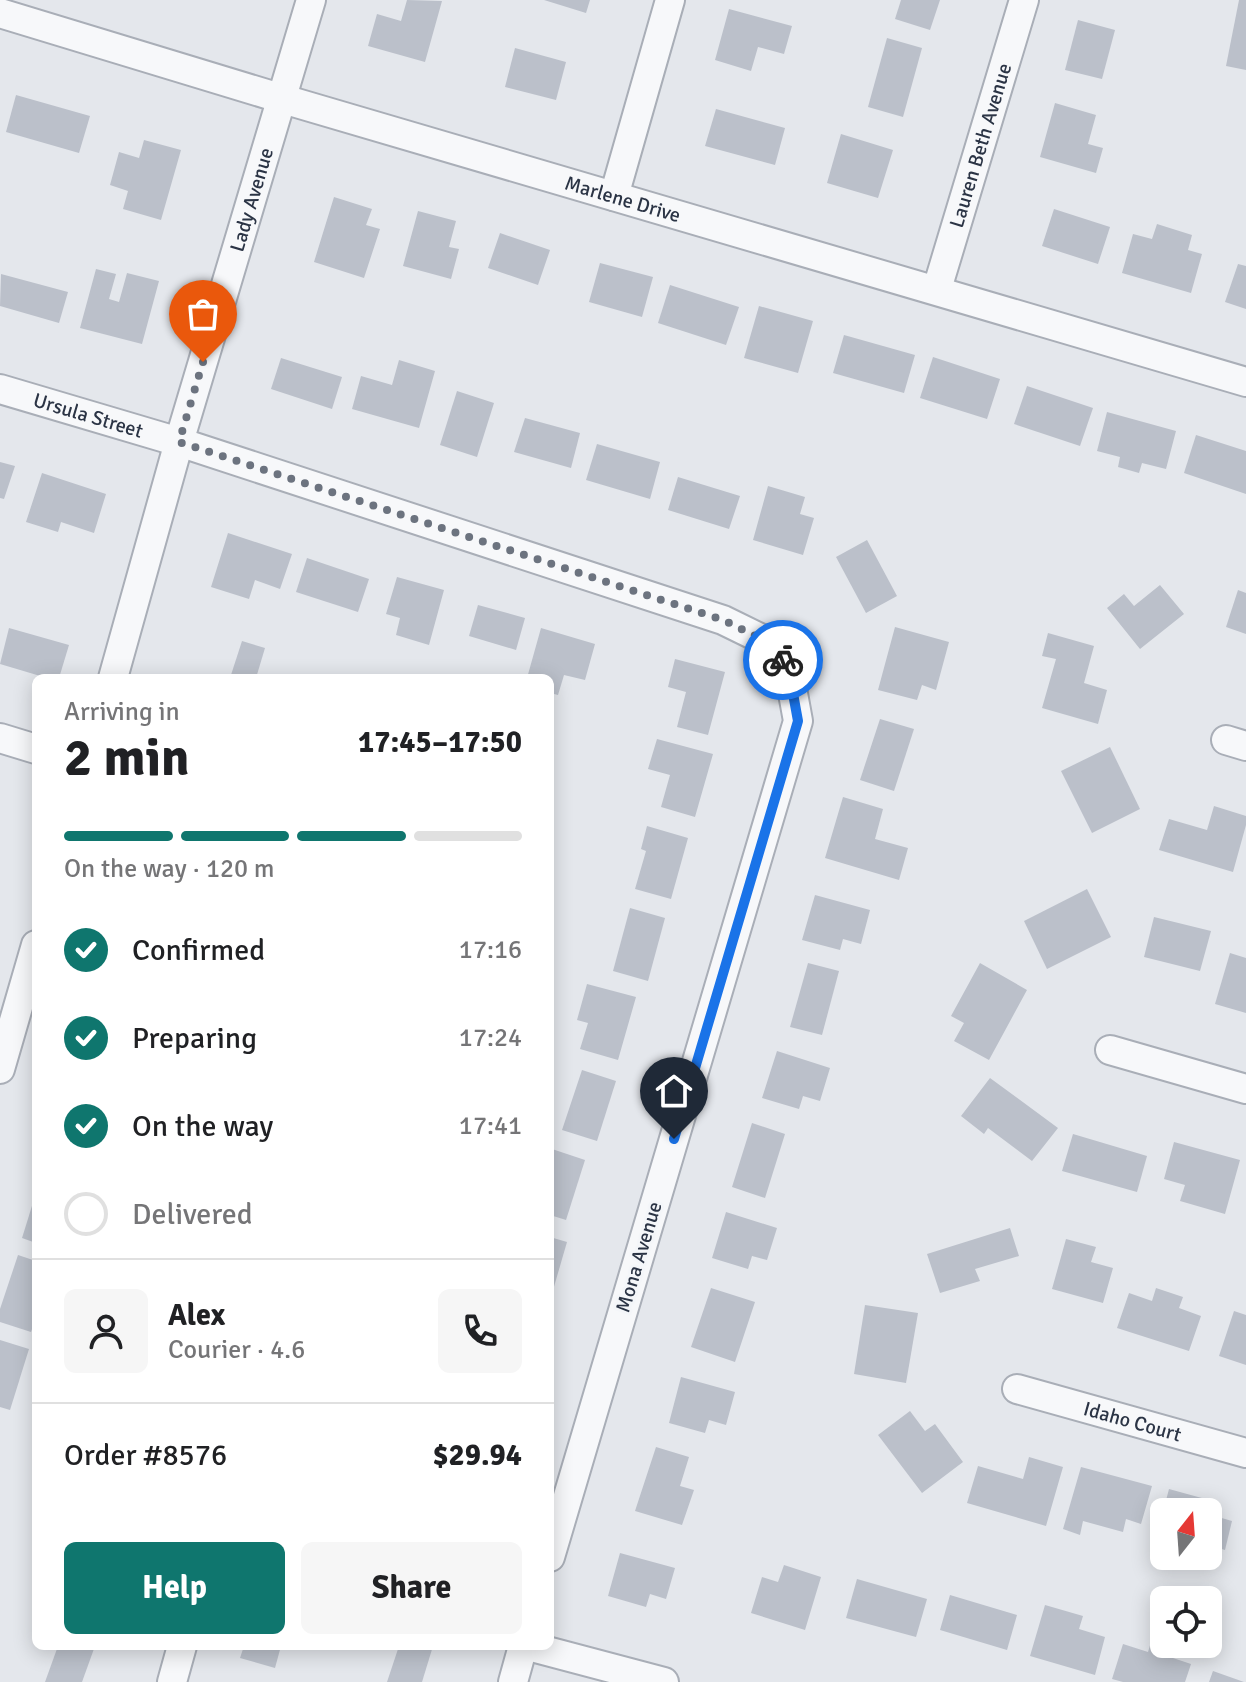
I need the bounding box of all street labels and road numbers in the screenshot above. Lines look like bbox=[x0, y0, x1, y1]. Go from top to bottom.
street label: Lauren Beth Avenue bbox=[944, 60, 1017, 231]
street label: Lady Avenue bbox=[224, 145, 279, 255]
street label: Marlene Drive bbox=[562, 170, 684, 228]
street label: Ursula Street bbox=[30, 387, 146, 443]
street label: Mona Avenue bbox=[610, 1199, 668, 1315]
street label: Idaho Court bbox=[1081, 1396, 1184, 1447]

